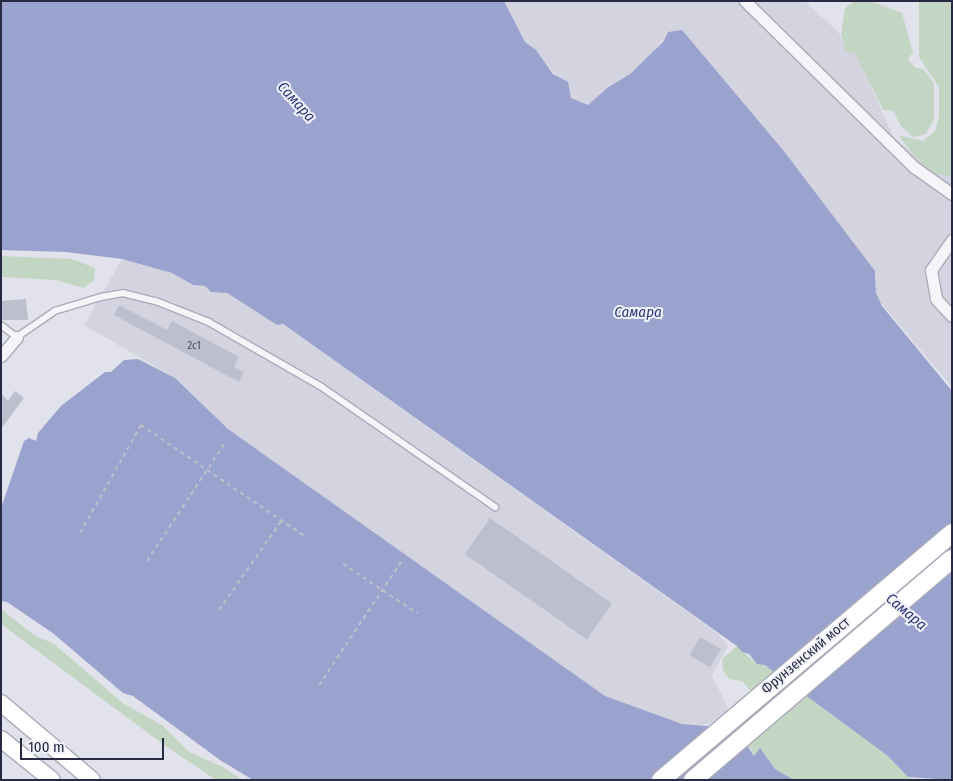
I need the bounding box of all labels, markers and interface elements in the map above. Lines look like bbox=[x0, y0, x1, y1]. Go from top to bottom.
water label: Самара bbox=[273, 78, 319, 126]
water label: Самара bbox=[614, 304, 662, 322]
house number: 2с1 bbox=[187, 339, 201, 353]
water label: Самара bbox=[882, 590, 930, 634]
street label: Фрунзенский мост bbox=[758, 614, 854, 698]
scale bar bbox=[22, 728, 166, 760]
text: 100 m bbox=[28, 738, 65, 756]

